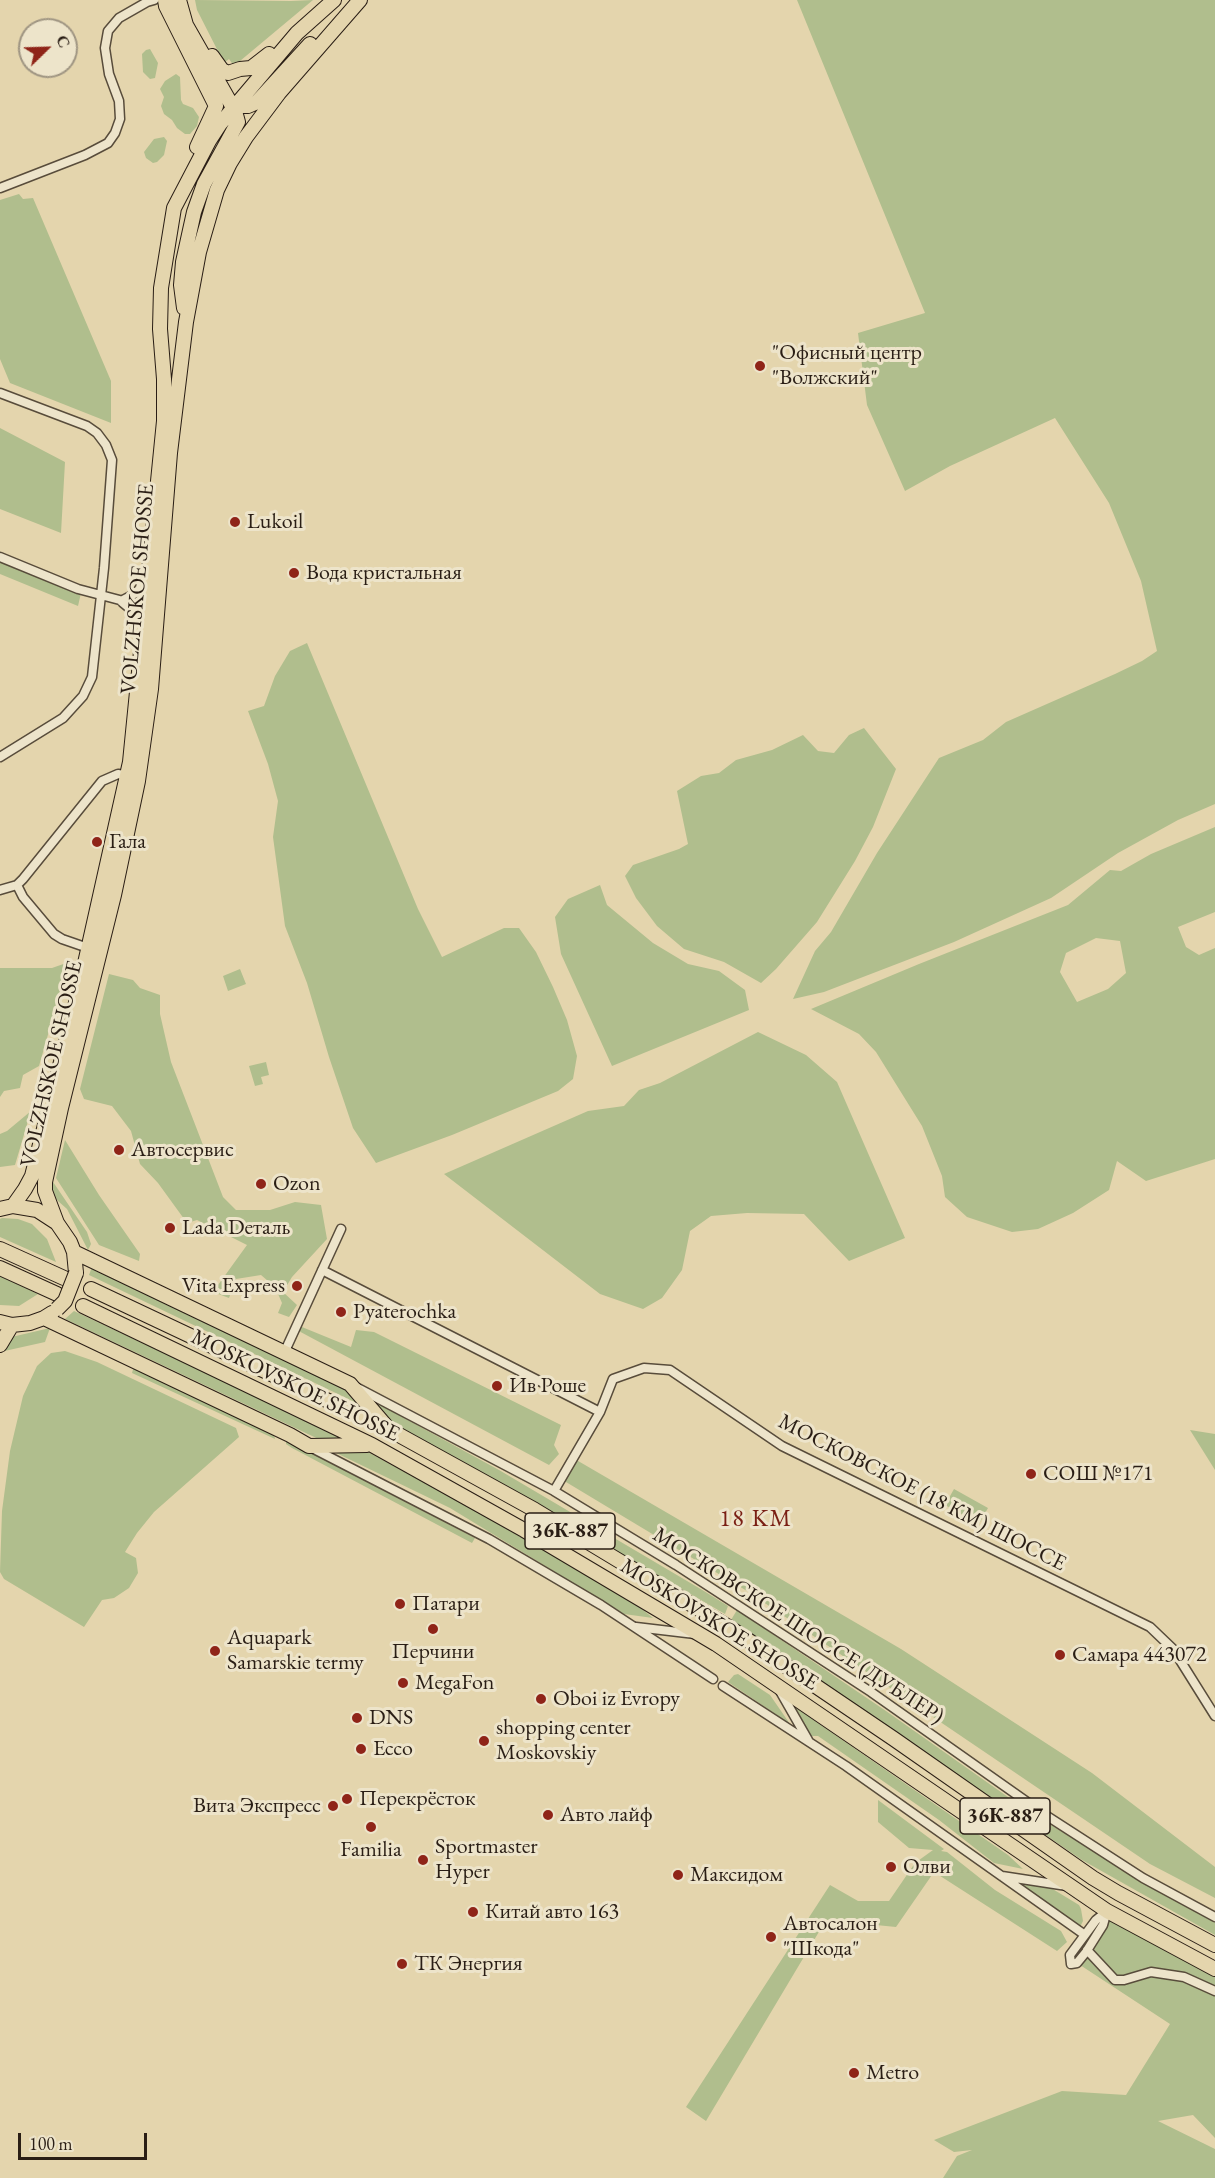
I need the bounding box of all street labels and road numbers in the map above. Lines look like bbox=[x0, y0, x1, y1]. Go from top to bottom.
street label: VOLZHSKOE SHOSSE bbox=[116, 483, 160, 695]
street label: VOLZHSKOE SHOSSE bbox=[15, 958, 89, 1170]
street label: MOSKOVSKOE SHOSSE bbox=[187, 1324, 403, 1448]
street label: МОСКОВСКОЕ (18 КМ) ШОССЕ bbox=[774, 1409, 1070, 1577]
road number: 36К-887 bbox=[525, 1513, 615, 1549]
street label: МОСКОВСКОЕ ШОССЕ (ДУБЛЕР) bbox=[647, 1522, 949, 1730]
street label: MOSKOVSKOE SHOSSE bbox=[615, 1553, 823, 1697]
road number: 36К-887 bbox=[960, 1798, 1050, 1834]

